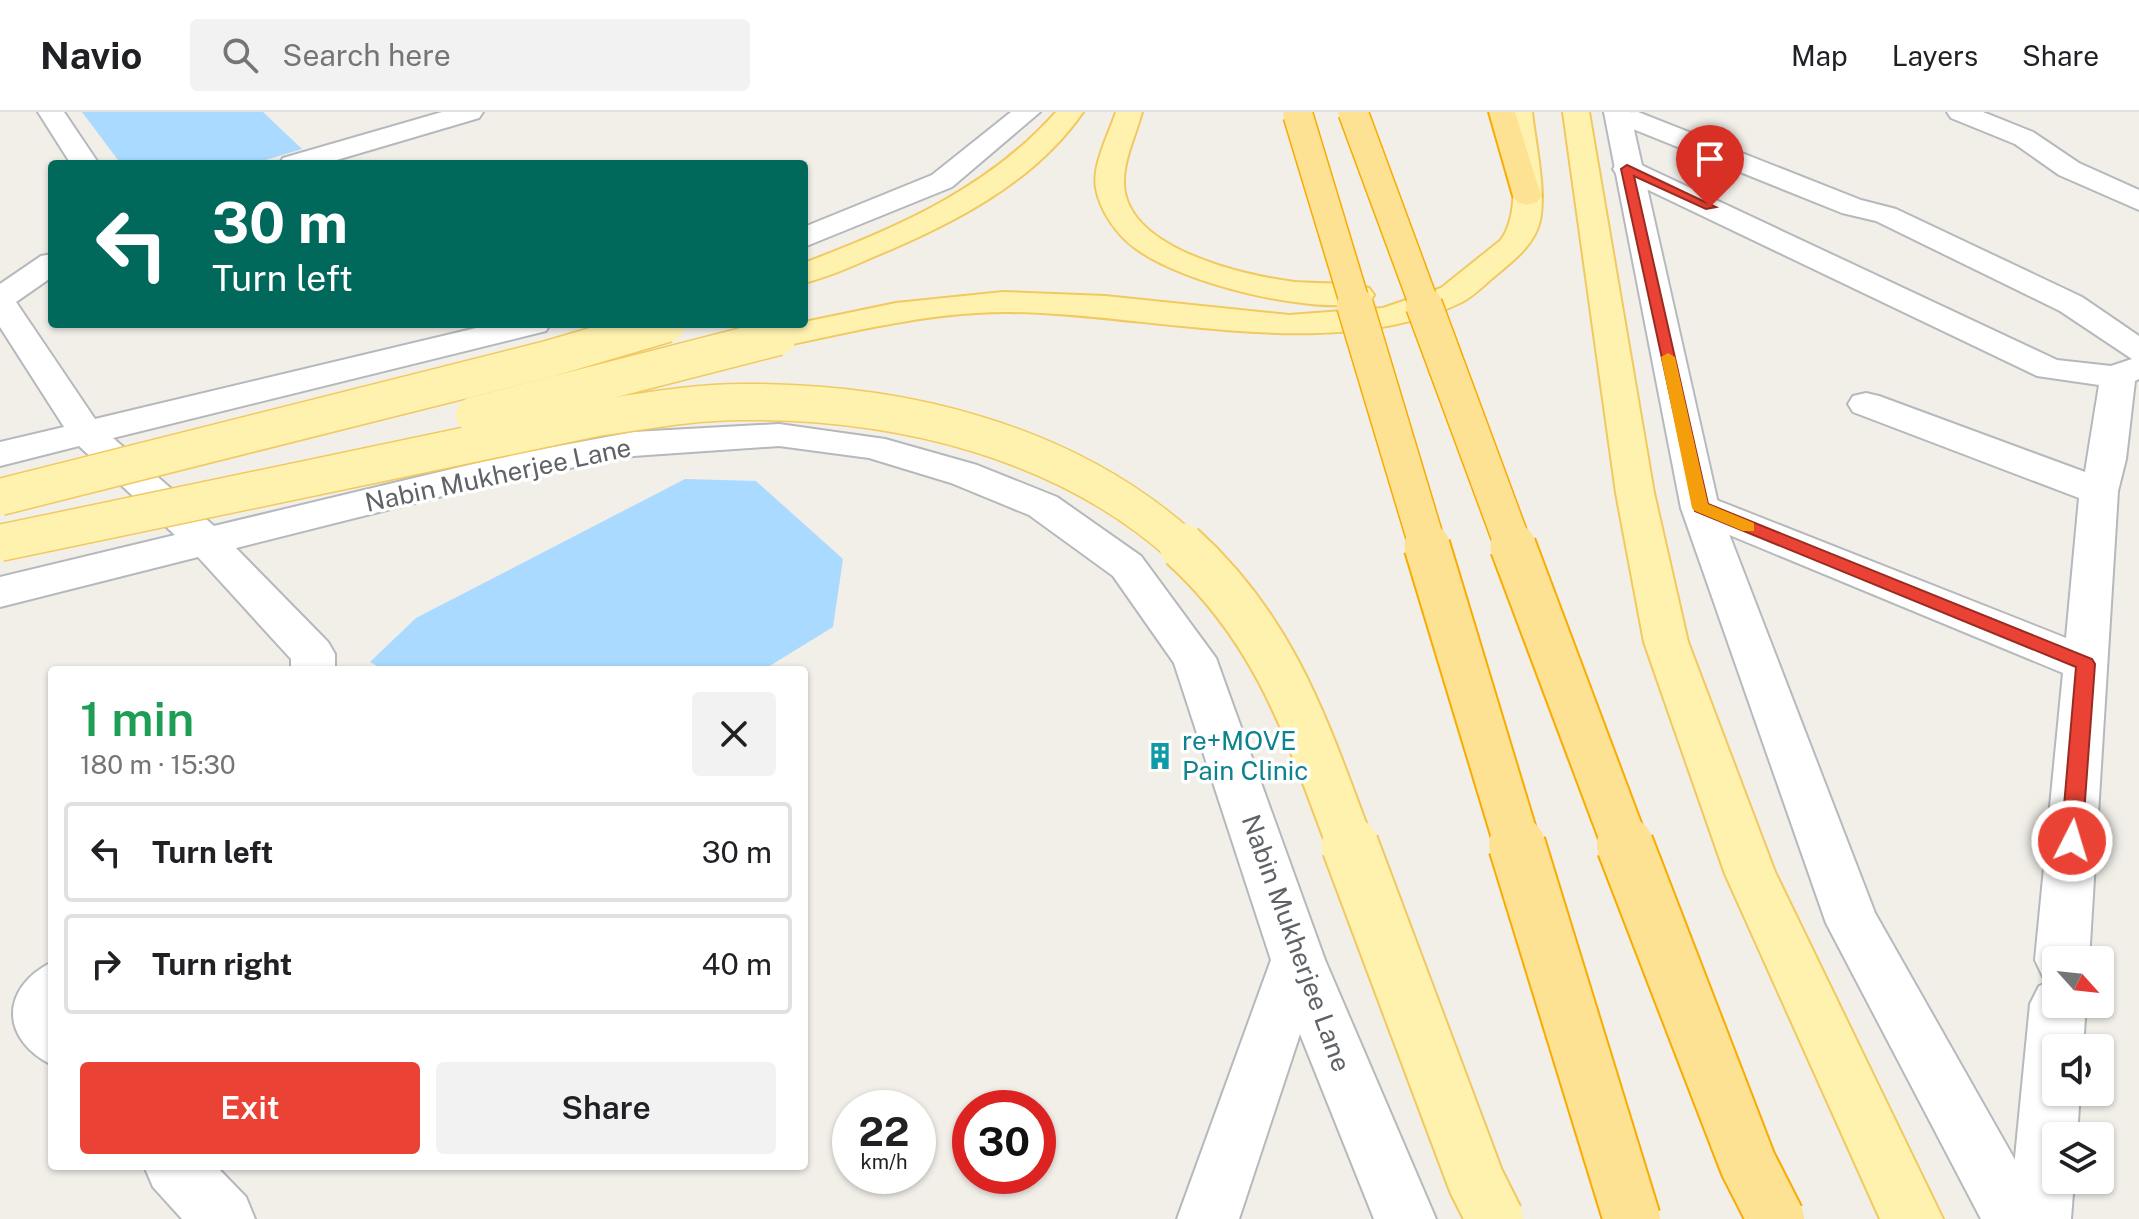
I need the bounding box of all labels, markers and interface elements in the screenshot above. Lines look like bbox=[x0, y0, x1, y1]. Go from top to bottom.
search box bbox=[190, 19, 750, 91]
text: Navio bbox=[40, 33, 142, 78]
icon: search bbox=[218, 33, 262, 77]
text: Search here bbox=[282, 37, 451, 73]
text: Map bbox=[1791, 39, 1848, 72]
text: Layers bbox=[1892, 39, 1978, 72]
text: Share bbox=[2022, 39, 2099, 72]
pin bbox=[1676, 125, 1744, 207]
icon: arrive bbox=[1688, 137, 1732, 181]
text: 30 m bbox=[212, 190, 348, 256]
icon: left bbox=[80, 192, 184, 296]
text: Turn left bbox=[212, 257, 353, 299]
street label: Nabin Mukherjee Lane bbox=[362, 431, 634, 518]
text: 1 min bbox=[80, 690, 194, 747]
button: close bbox=[692, 692, 776, 776]
place label: re+MOVE Pain Clinic bbox=[1182, 725, 1308, 786]
building icon: re+MOVE Pain Clinic bbox=[1145, 741, 1175, 771]
text: 180 m · 15:30 bbox=[80, 749, 236, 780]
position arrow bbox=[2030, 799, 2114, 883]
street label: Nabin Mukherjee Lane bbox=[1236, 810, 1357, 1076]
icon: left bbox=[84, 830, 128, 874]
text: Turn left bbox=[152, 834, 273, 870]
text: 30 m bbox=[702, 834, 772, 870]
icon: right bbox=[84, 942, 128, 986]
text: Turn right bbox=[152, 946, 292, 982]
text: 40 m bbox=[702, 946, 772, 982]
north arrow bbox=[2042, 946, 2114, 1018]
map controls bbox=[2042, 946, 2114, 1194]
button: sound bbox=[2042, 1034, 2114, 1106]
button: Exit bbox=[80, 1062, 420, 1154]
button: Share bbox=[436, 1062, 776, 1154]
speed limit sign: 30 bbox=[952, 1090, 1056, 1194]
text: 22 bbox=[859, 1108, 909, 1155]
button: layers bbox=[2042, 1122, 2114, 1194]
text: km/h bbox=[860, 1150, 908, 1174]

